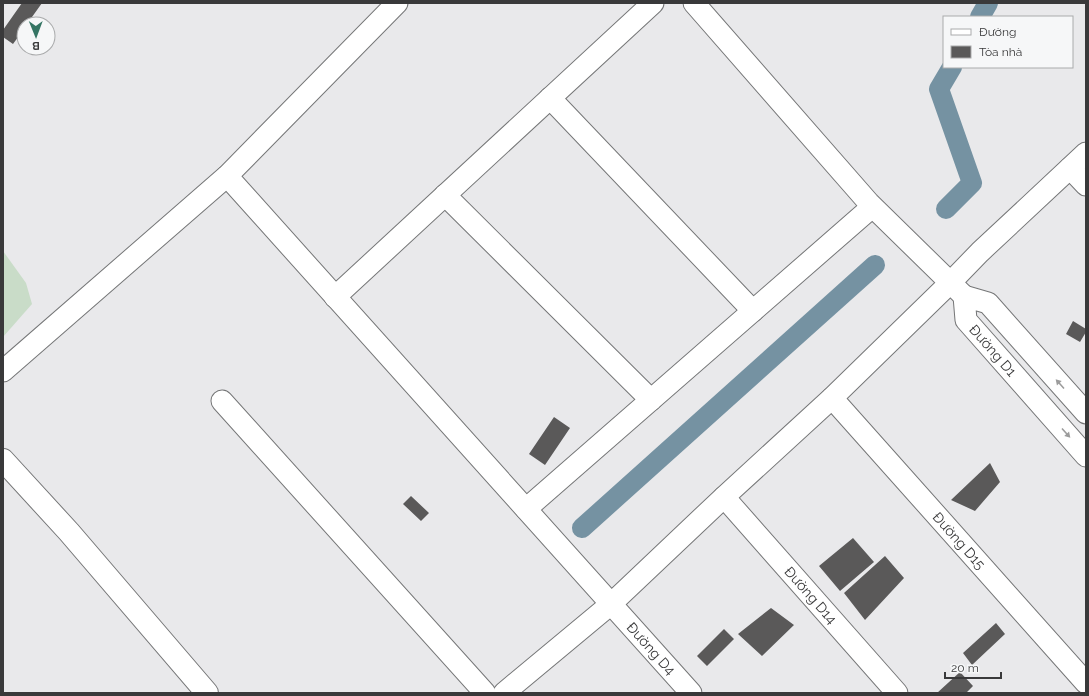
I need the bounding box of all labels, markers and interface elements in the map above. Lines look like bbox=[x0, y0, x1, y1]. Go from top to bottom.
north arrow bbox=[16, 16, 56, 56]
legend bbox=[943, 16, 1073, 68]
text: Đường bbox=[979, 25, 1016, 39]
text: B bbox=[32, 39, 40, 52]
text: Tòa nhà bbox=[979, 45, 1022, 59]
street label: Đường D1 bbox=[966, 321, 1020, 379]
one-way arrow bbox=[1055, 379, 1065, 389]
one-way arrow bbox=[1061, 428, 1071, 438]
street label: Đường D15 bbox=[930, 509, 989, 573]
street label: Đường D14 bbox=[781, 563, 840, 627]
street label: Đường D4 bbox=[624, 619, 679, 678]
scale bar bbox=[945, 654, 1001, 680]
text: 20 m bbox=[951, 661, 979, 675]

